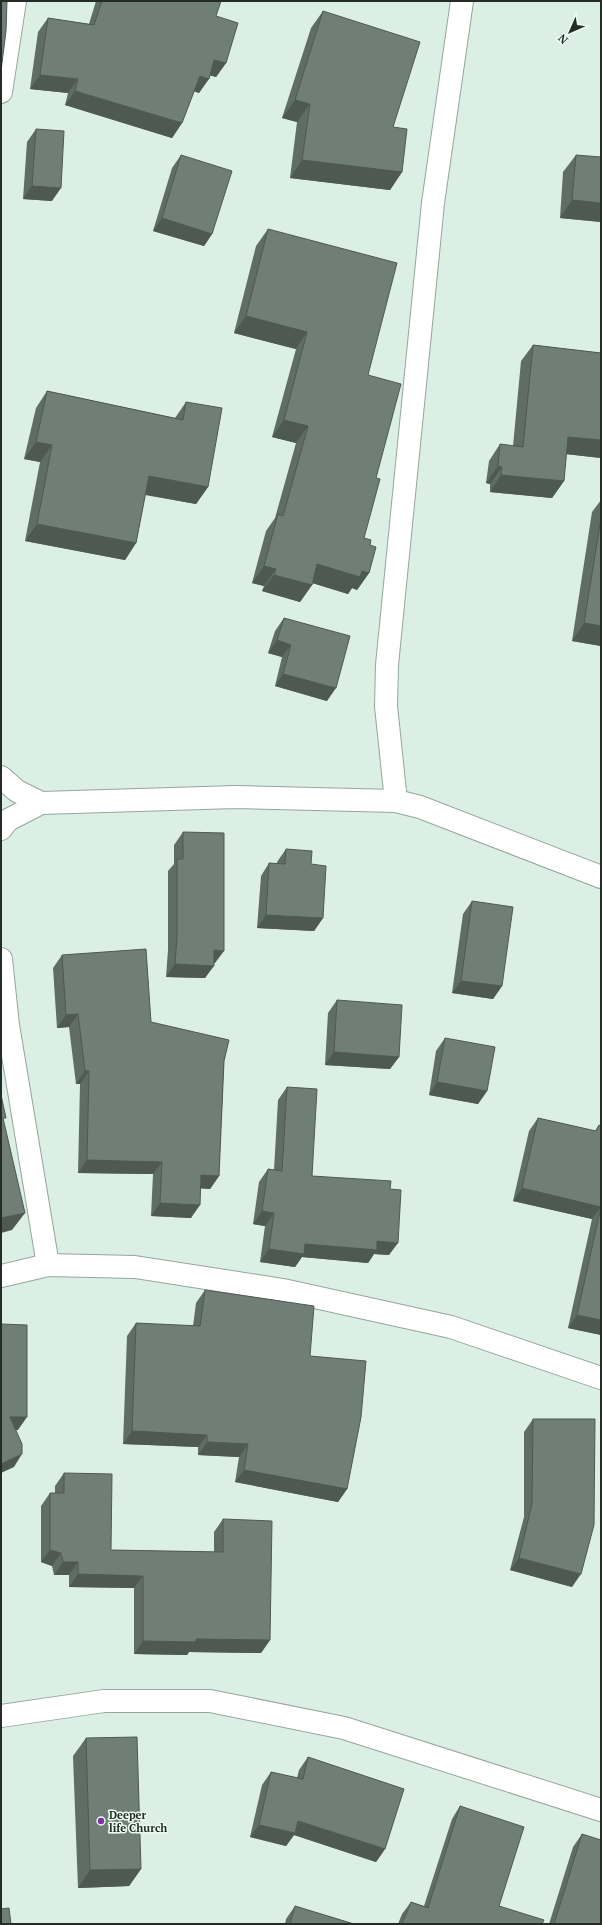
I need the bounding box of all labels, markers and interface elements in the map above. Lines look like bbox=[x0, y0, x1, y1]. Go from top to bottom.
north arrow bbox=[550, 12, 590, 52]
text: N bbox=[555, 31, 571, 47]
place label: Deeper life Church bbox=[109, 1808, 167, 1835]
marker: Deeper life Church bbox=[96, 1816, 106, 1826]

